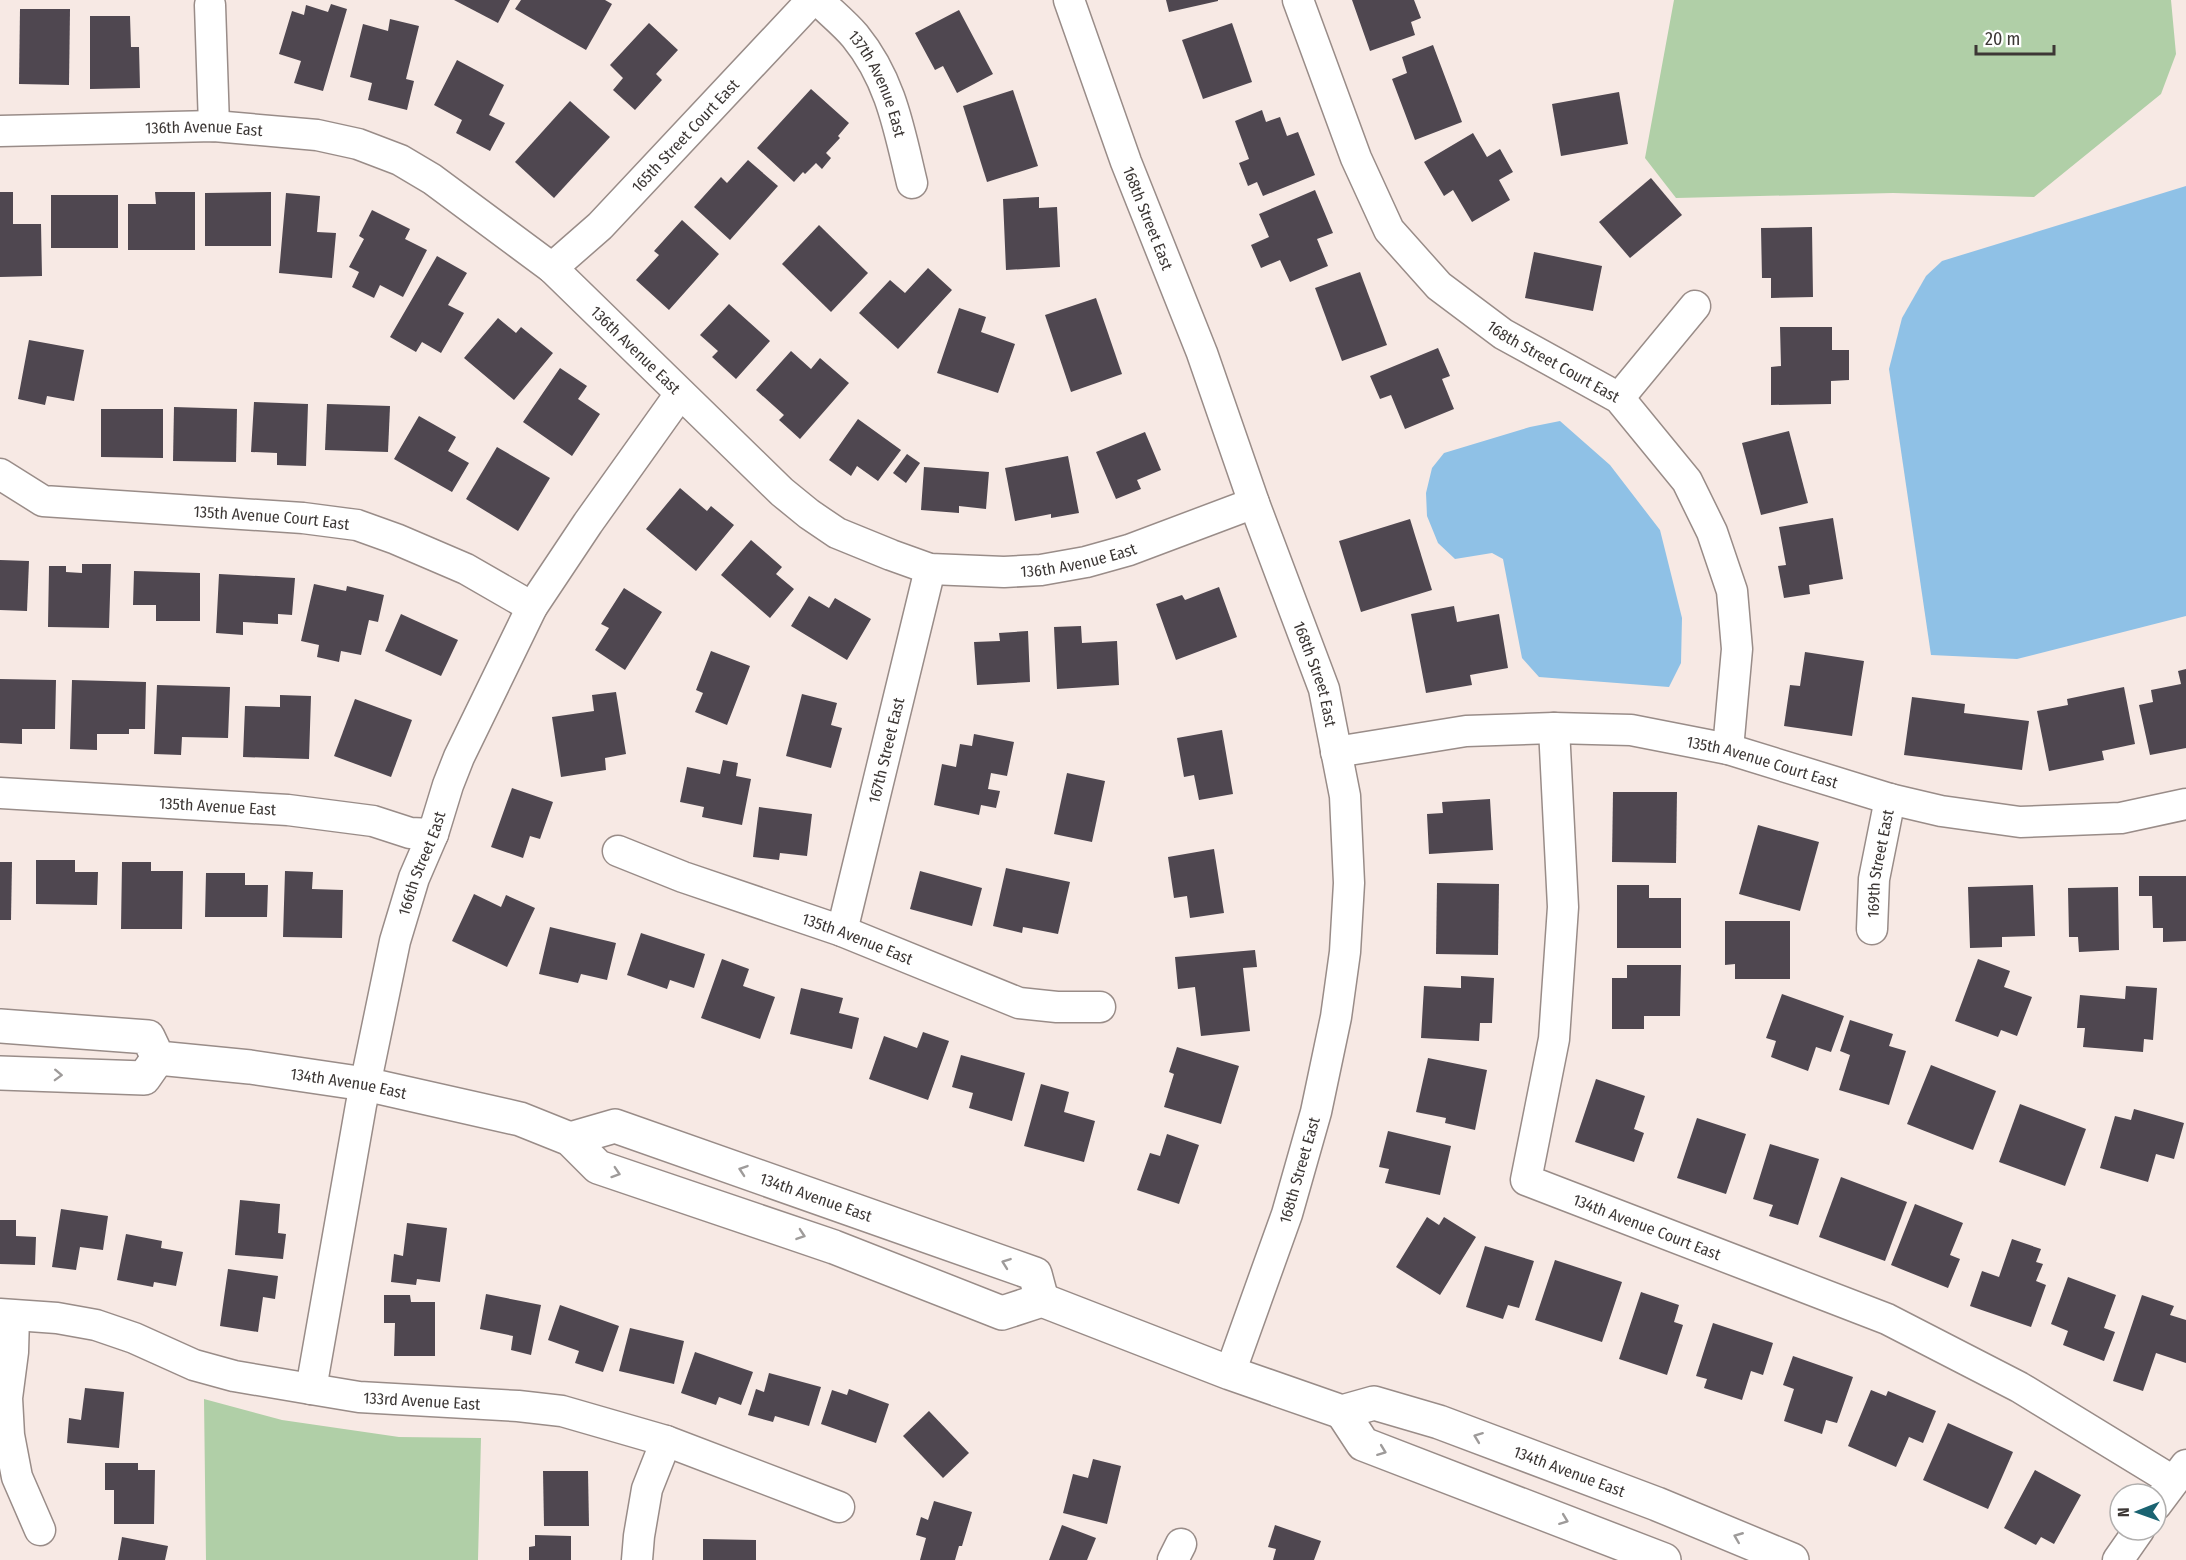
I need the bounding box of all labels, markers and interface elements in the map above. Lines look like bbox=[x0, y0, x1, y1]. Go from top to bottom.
scale bar bbox=[1976, 18, 2054, 56]
street label: 137th Avenue East bbox=[844, 26, 910, 140]
text: 20 m bbox=[1985, 28, 2020, 50]
street label: 165th Street Court East bbox=[628, 75, 744, 196]
street label: 136th Avenue East bbox=[145, 117, 264, 140]
street label: 168th Street East bbox=[1119, 164, 1177, 273]
street label: 136th Avenue East bbox=[587, 302, 685, 398]
street label: 168th Street Court East bbox=[1483, 317, 1624, 407]
street label: 135th Avenue Court East bbox=[193, 502, 351, 534]
street label: 136th Avenue East bbox=[1020, 539, 1140, 581]
street label: 168th Street East bbox=[1289, 619, 1340, 729]
street label: 167th Street East bbox=[864, 695, 909, 805]
street label: 135th Avenue Court East bbox=[1685, 732, 1841, 793]
street label: 135th Avenue East bbox=[159, 793, 277, 819]
street label: 169th Street East bbox=[1863, 807, 1898, 918]
street label: 166th Street East bbox=[394, 808, 450, 918]
street label: 135th Avenue East bbox=[799, 909, 916, 969]
street label: 134th Avenue East bbox=[289, 1064, 409, 1103]
one-way arrow bbox=[54, 1069, 63, 1081]
street label: 168th Street East bbox=[1275, 1114, 1324, 1226]
one-way arrow bbox=[610, 1165, 621, 1178]
one-way arrow bbox=[738, 1165, 749, 1178]
street label: 134th Avenue East bbox=[757, 1169, 875, 1226]
street label: 134th Avenue Court East bbox=[1570, 1190, 1724, 1264]
one-way arrow bbox=[795, 1228, 806, 1241]
one-way arrow bbox=[1001, 1258, 1012, 1270]
street label: 133rd Avenue East bbox=[363, 1388, 482, 1414]
one-way arrow bbox=[1473, 1432, 1484, 1444]
street label: 134th Avenue East bbox=[1511, 1442, 1628, 1501]
one-way arrow bbox=[1376, 1444, 1387, 1456]
north arrow bbox=[2108, 1482, 2168, 1542]
text: N bbox=[2114, 1507, 2133, 1517]
one-way arrow bbox=[1559, 1513, 1569, 1526]
one-way arrow bbox=[1734, 1532, 1745, 1544]

